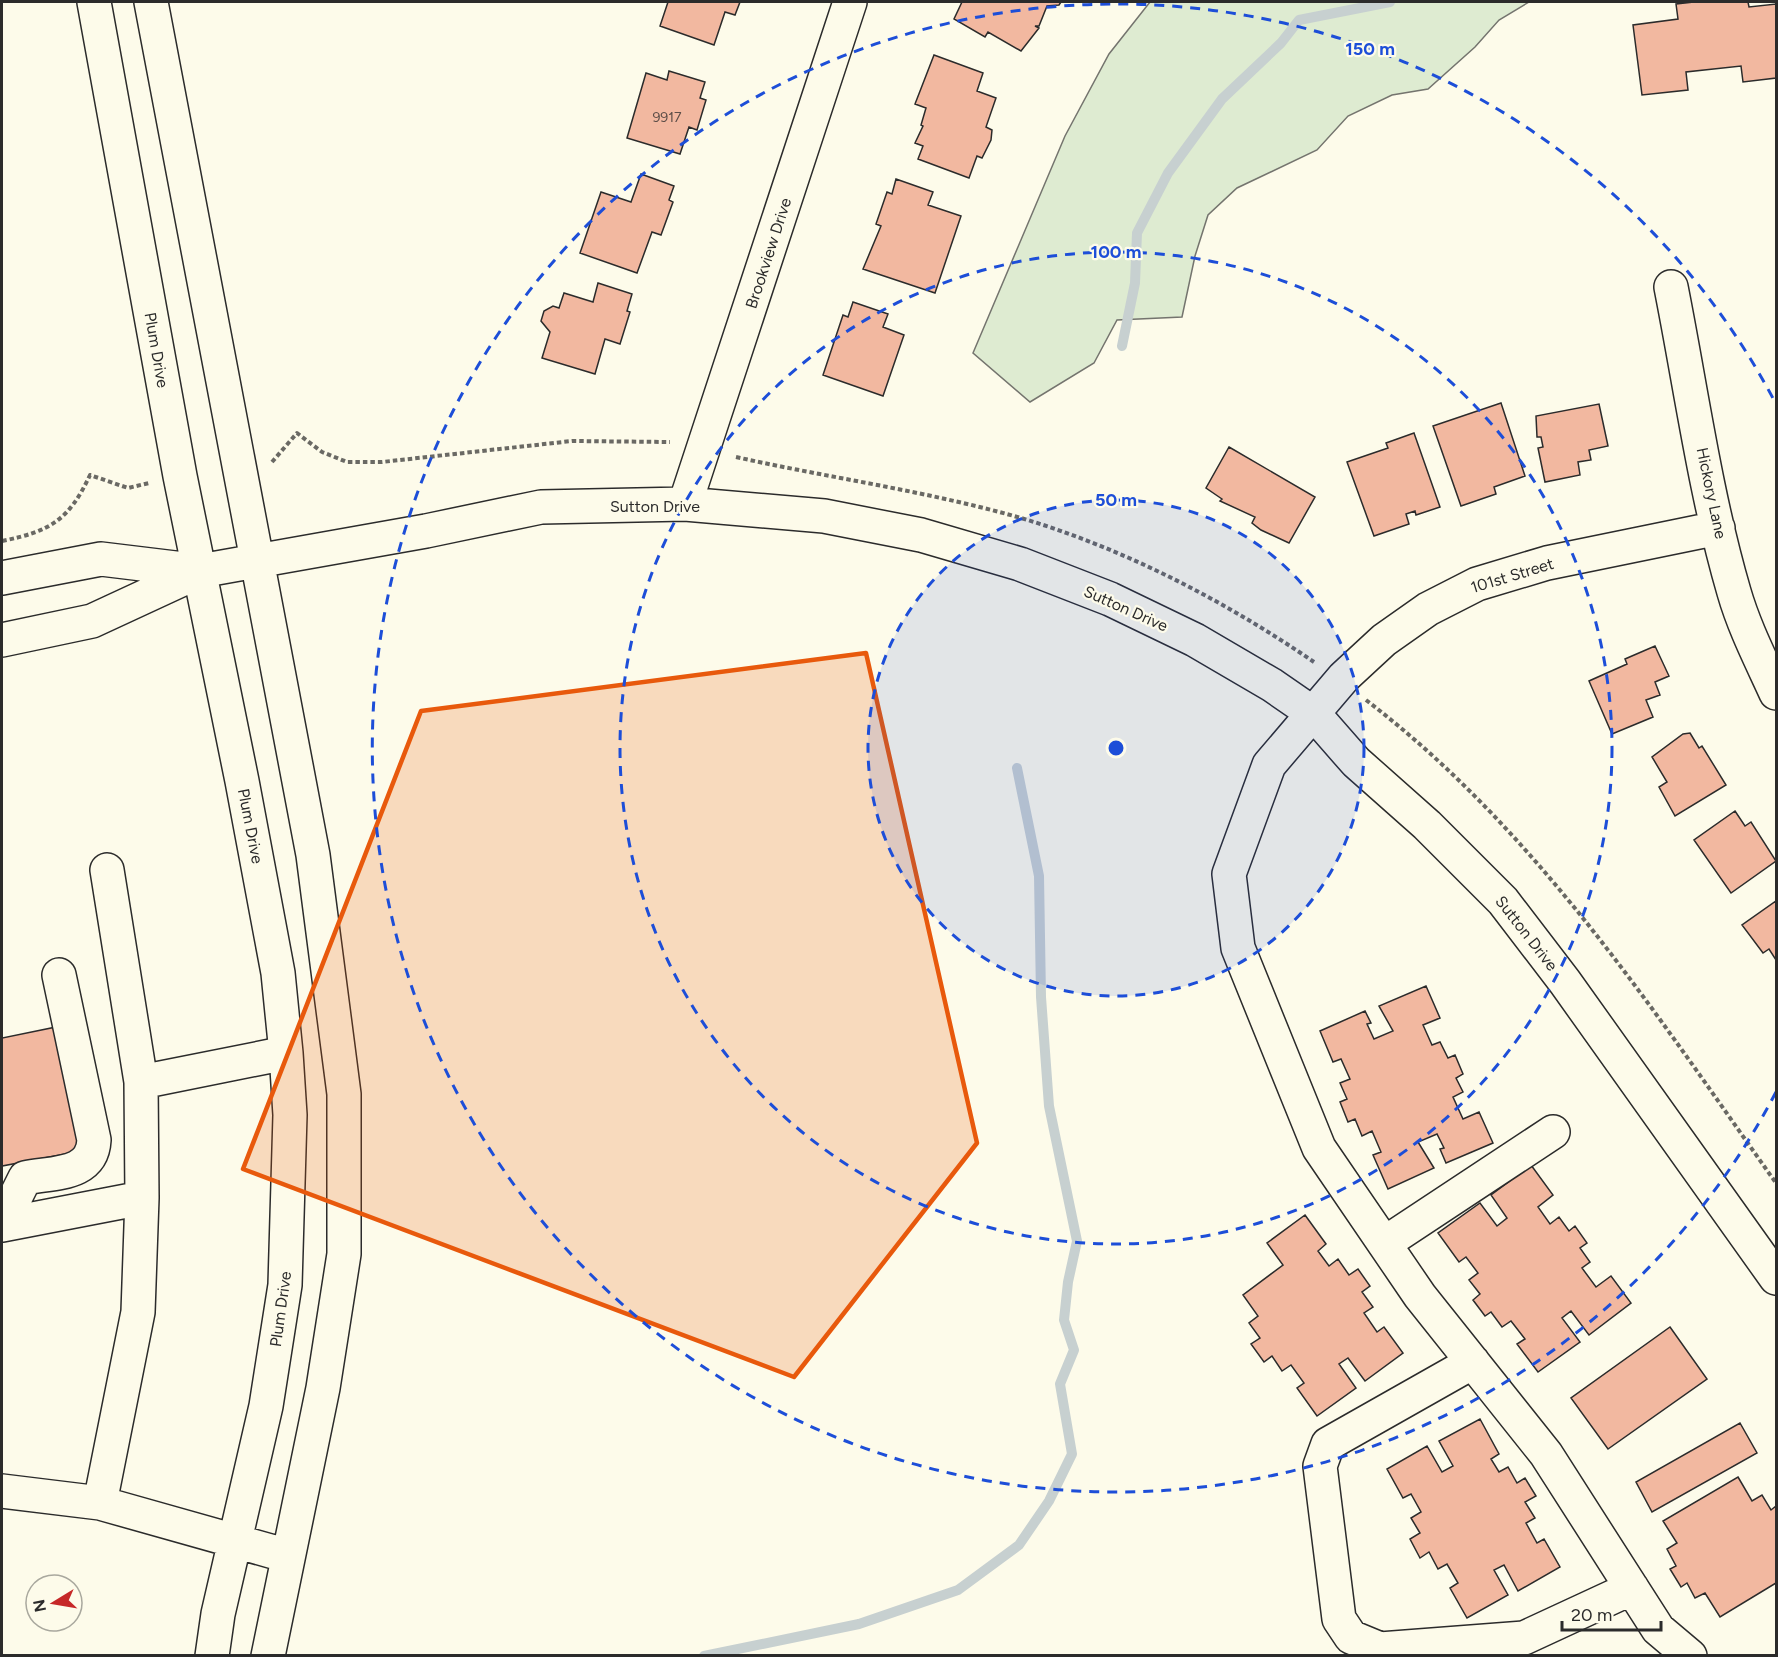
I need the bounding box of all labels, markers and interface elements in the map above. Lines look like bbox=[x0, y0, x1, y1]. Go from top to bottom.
text: 150 m bbox=[1345, 38, 1395, 60]
house number: 9917 bbox=[652, 109, 682, 126]
street label: Brookview Drive bbox=[742, 195, 795, 311]
text: 100 m bbox=[1091, 241, 1141, 263]
street label: Plum Drive bbox=[141, 311, 173, 390]
street label: Hickory Lane bbox=[1693, 446, 1731, 541]
text: 50 m bbox=[1095, 489, 1137, 511]
street label: Sutton Drive bbox=[610, 497, 700, 516]
street label: 101st Street bbox=[1468, 554, 1556, 597]
street label: Sutton Drive bbox=[1081, 581, 1171, 636]
centre of rings bbox=[1106, 738, 1126, 758]
street label: Plum Drive bbox=[234, 787, 267, 866]
street label: Sutton Drive bbox=[1491, 892, 1562, 975]
street label: Plum Drive bbox=[266, 1270, 295, 1348]
north arrow bbox=[24, 1573, 84, 1633]
scale bar bbox=[1562, 1594, 1661, 1632]
text: N bbox=[29, 1598, 50, 1614]
text: 20 m bbox=[1571, 1604, 1612, 1626]

